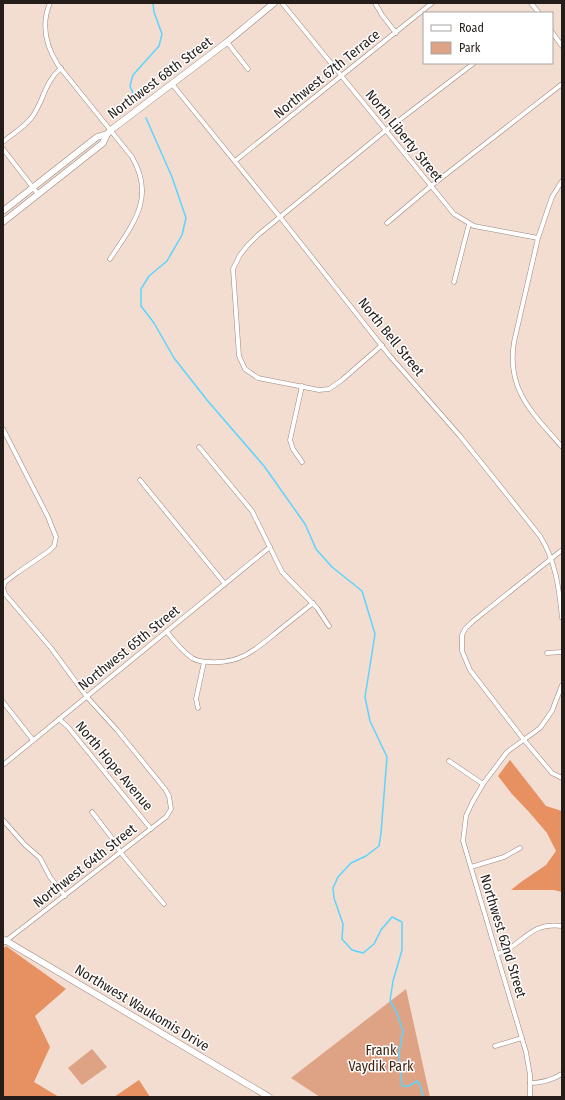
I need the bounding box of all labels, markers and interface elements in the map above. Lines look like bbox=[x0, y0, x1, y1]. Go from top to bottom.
legend bbox=[423, 12, 553, 64]
text: Road bbox=[459, 21, 484, 35]
street label: Northwest 67th Terrace bbox=[270, 26, 384, 122]
street label: Northwest 68th Street bbox=[104, 33, 216, 123]
text: Park bbox=[459, 41, 481, 55]
street label: North Liberty Street bbox=[362, 87, 447, 186]
street label: North Bell Street bbox=[354, 294, 428, 380]
street label: Northwest 65th Street bbox=[75, 602, 183, 694]
street label: North Hope Avenue bbox=[72, 718, 156, 814]
street label: Northwest 64th Street bbox=[30, 820, 140, 911]
street label: Northwest 62nd Street bbox=[476, 872, 530, 1000]
street label: Northwest Waukomis Drive bbox=[72, 961, 212, 1055]
park label: Frank Vaydik Park bbox=[348, 1042, 414, 1075]

